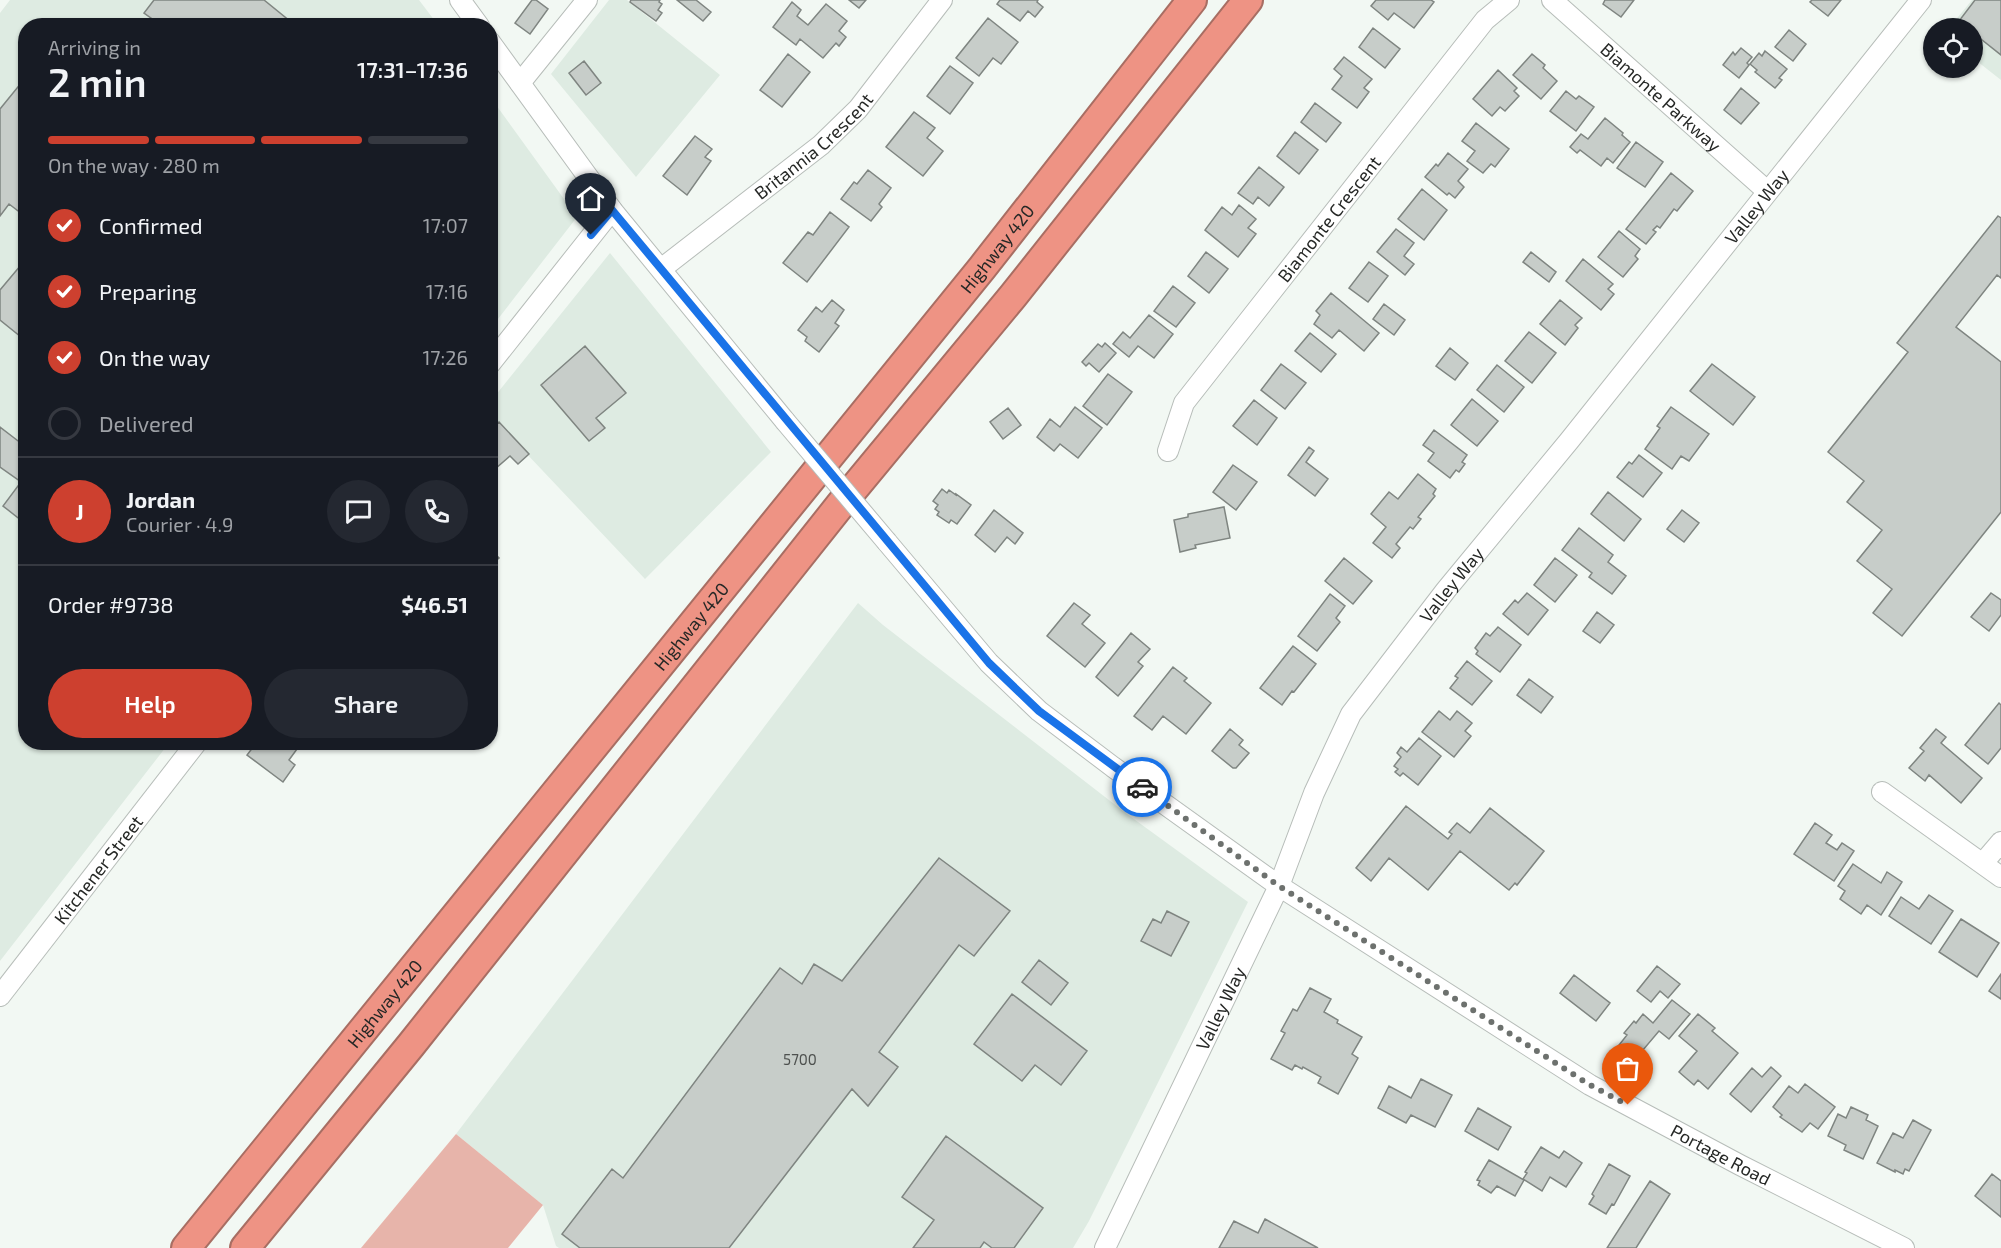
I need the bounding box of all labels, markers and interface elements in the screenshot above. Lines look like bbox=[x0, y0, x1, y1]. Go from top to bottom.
map controls bbox=[1923, 18, 1983, 78]
button: locate bbox=[1923, 18, 1983, 78]
text: Arriving in bbox=[48, 35, 141, 59]
street label: Biamonte Parkway bbox=[1596, 38, 1726, 157]
text: 17:31–17:36 bbox=[357, 56, 468, 82]
text: 2 min bbox=[48, 58, 147, 105]
street label: Britannia Crescent bbox=[750, 88, 877, 204]
street label: Biamonte Crescent bbox=[1273, 151, 1385, 286]
text: On the way · 280 m bbox=[48, 153, 220, 177]
street label: Valley Way bbox=[1720, 164, 1793, 248]
pin bbox=[565, 173, 616, 235]
icon: home bbox=[574, 182, 607, 215]
street label: Highway 420 bbox=[955, 200, 1039, 297]
icon: check bbox=[48, 209, 81, 242]
text: Confirmed bbox=[99, 212, 203, 238]
text: 17:07 bbox=[423, 213, 468, 237]
icon: check bbox=[48, 275, 81, 308]
text: Preparing bbox=[99, 278, 197, 304]
text: 17:16 bbox=[426, 279, 468, 303]
icon: check bbox=[48, 341, 81, 374]
text: On the way bbox=[99, 344, 210, 370]
text: 17:26 bbox=[422, 345, 468, 369]
text: Delivered bbox=[99, 410, 194, 436]
button: chat bbox=[327, 480, 390, 543]
button: phone bbox=[405, 480, 468, 543]
text: Jordan bbox=[126, 486, 195, 512]
text: J bbox=[75, 498, 84, 524]
text: Courier · 4.9 bbox=[126, 512, 233, 536]
street label: Valley Way bbox=[1415, 542, 1488, 626]
street label: Highway 420 bbox=[649, 578, 733, 675]
text: Order #9738 bbox=[48, 591, 174, 617]
text: $46.51 bbox=[401, 591, 468, 617]
button: Help bbox=[48, 669, 252, 738]
button: Share bbox=[264, 669, 468, 738]
courier bbox=[1112, 757, 1172, 817]
icon: car bbox=[1126, 771, 1159, 804]
street label: Kitchener Street bbox=[49, 811, 147, 928]
street label: Highway 420 bbox=[342, 955, 427, 1052]
street label: Valley Way bbox=[1191, 963, 1250, 1054]
pin bbox=[1602, 1043, 1653, 1105]
house number: 5700 bbox=[783, 1050, 817, 1068]
icon: bag bbox=[1611, 1052, 1644, 1085]
street label: Portage Road bbox=[1667, 1119, 1775, 1190]

